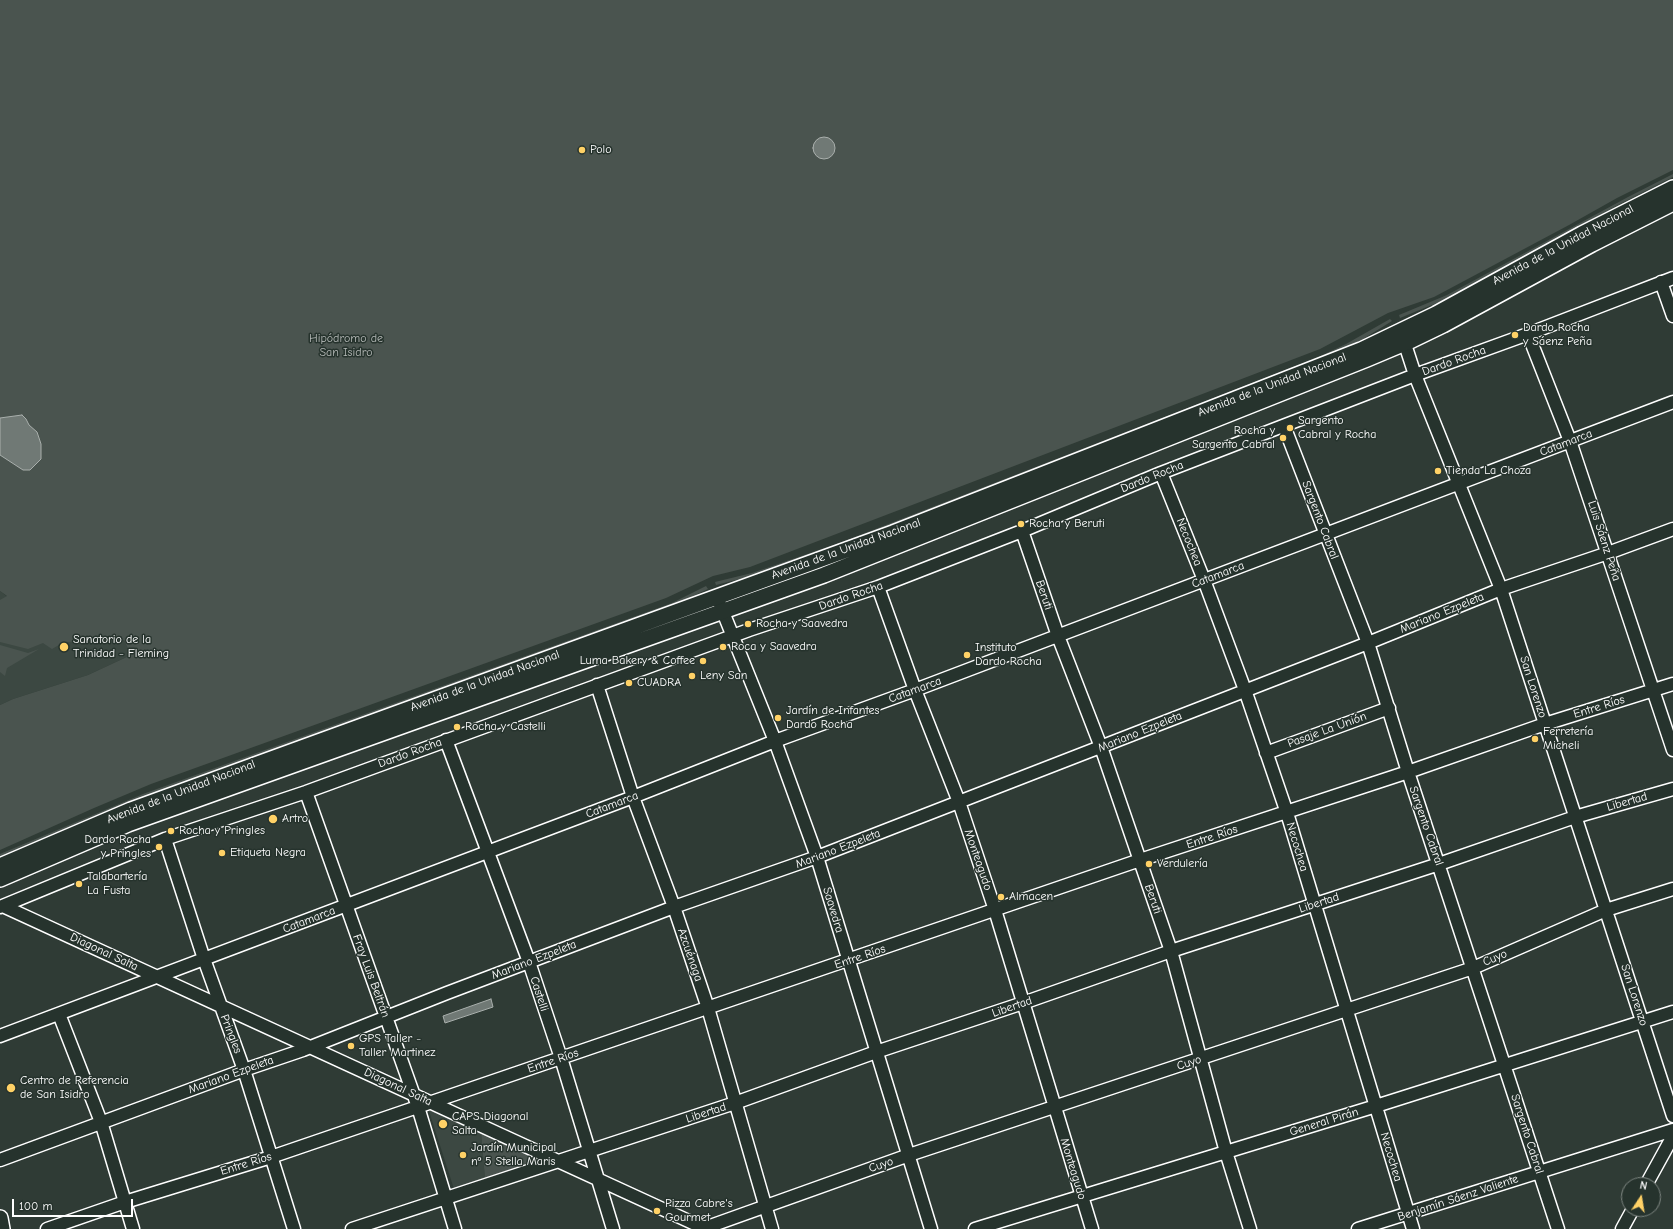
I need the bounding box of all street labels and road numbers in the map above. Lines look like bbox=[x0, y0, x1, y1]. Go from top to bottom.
street label: Avenida de la Unidad Nacional bbox=[1490, 202, 1636, 288]
street label: Dardo Rocha bbox=[1420, 343, 1488, 379]
street label: Avenida de la Unidad Nacional bbox=[1196, 350, 1348, 420]
street label: Catamarca bbox=[1538, 426, 1594, 460]
street label: Dardo Rocha bbox=[1118, 458, 1186, 496]
street label: Sargento Cabral bbox=[1298, 479, 1342, 561]
street label: Luis Sáenz Peña bbox=[1584, 499, 1624, 583]
street label: Avenida de la Unidad Nacional bbox=[769, 515, 923, 583]
street label: Necochea bbox=[1173, 516, 1205, 568]
street label: Catamarca bbox=[1190, 558, 1246, 592]
street label: Dardo Rocha bbox=[817, 578, 885, 614]
street label: Beruti bbox=[1032, 578, 1056, 612]
street label: Mariano Ezpeleta bbox=[1398, 590, 1486, 636]
street label: Avenida de la Unidad Nacional bbox=[408, 647, 562, 715]
street label: San Lorenzo bbox=[1516, 654, 1550, 720]
street label: Catamarca bbox=[887, 674, 943, 706]
street label: Entre Ríos bbox=[1572, 692, 1626, 722]
street label: Mariano Ezpeleta bbox=[1096, 709, 1184, 755]
street label: Pasaje La Unión bbox=[1286, 709, 1368, 751]
street label: Dardo Rocha bbox=[376, 735, 444, 771]
street label: Avenida de la Unidad Nacional bbox=[105, 757, 257, 827]
street label: Sargento Cabral bbox=[1406, 784, 1446, 868]
street label: Catamarca bbox=[584, 788, 640, 822]
street label: Libertad bbox=[1605, 789, 1649, 815]
street label: Necochea bbox=[1283, 821, 1311, 873]
street label: Entre Ríos bbox=[1185, 822, 1239, 852]
street label: Mariano Ezpeleta bbox=[794, 826, 882, 872]
street label: Monteagudo bbox=[961, 828, 995, 892]
street label: Beruti bbox=[1141, 882, 1165, 916]
street label: Saavedra bbox=[819, 885, 847, 935]
street label: Libertad bbox=[1297, 890, 1341, 916]
street label: Catamarca bbox=[281, 903, 337, 937]
street label: Azcuénaga bbox=[674, 927, 706, 983]
street label: Diagonal Salta bbox=[68, 930, 140, 974]
street label: Fray Luis Beltrán bbox=[349, 932, 393, 1020]
street label: Mariano Ezpeleta bbox=[490, 937, 578, 983]
street label: Entre Ríos bbox=[833, 942, 887, 972]
street label: Cuyo bbox=[1481, 946, 1509, 970]
street label: San Lorenzo bbox=[1617, 962, 1651, 1028]
street label: Castelli bbox=[527, 975, 551, 1013]
street label: Libertad bbox=[990, 993, 1034, 1021]
street label: Pringles bbox=[217, 1012, 245, 1056]
street label: Entre Ríos bbox=[526, 1046, 580, 1076]
street label: Cuyo bbox=[1175, 1052, 1203, 1074]
street label: Mariano Ezpeleta bbox=[186, 1053, 276, 1097]
street label: Diagonal Salta bbox=[362, 1065, 434, 1109]
street label: Sargento Cabral bbox=[1507, 1092, 1547, 1176]
street label: Libertad bbox=[684, 1100, 728, 1126]
street label: General Pirán bbox=[1288, 1105, 1360, 1139]
street label: Necochea bbox=[1377, 1131, 1405, 1183]
street label: Monteagudo bbox=[1057, 1137, 1089, 1201]
street label: Entre Ríos bbox=[219, 1149, 273, 1179]
street label: Cuyo bbox=[867, 1154, 895, 1176]
street label: Benjamín Sáenz Valiente bbox=[1396, 1172, 1520, 1224]

